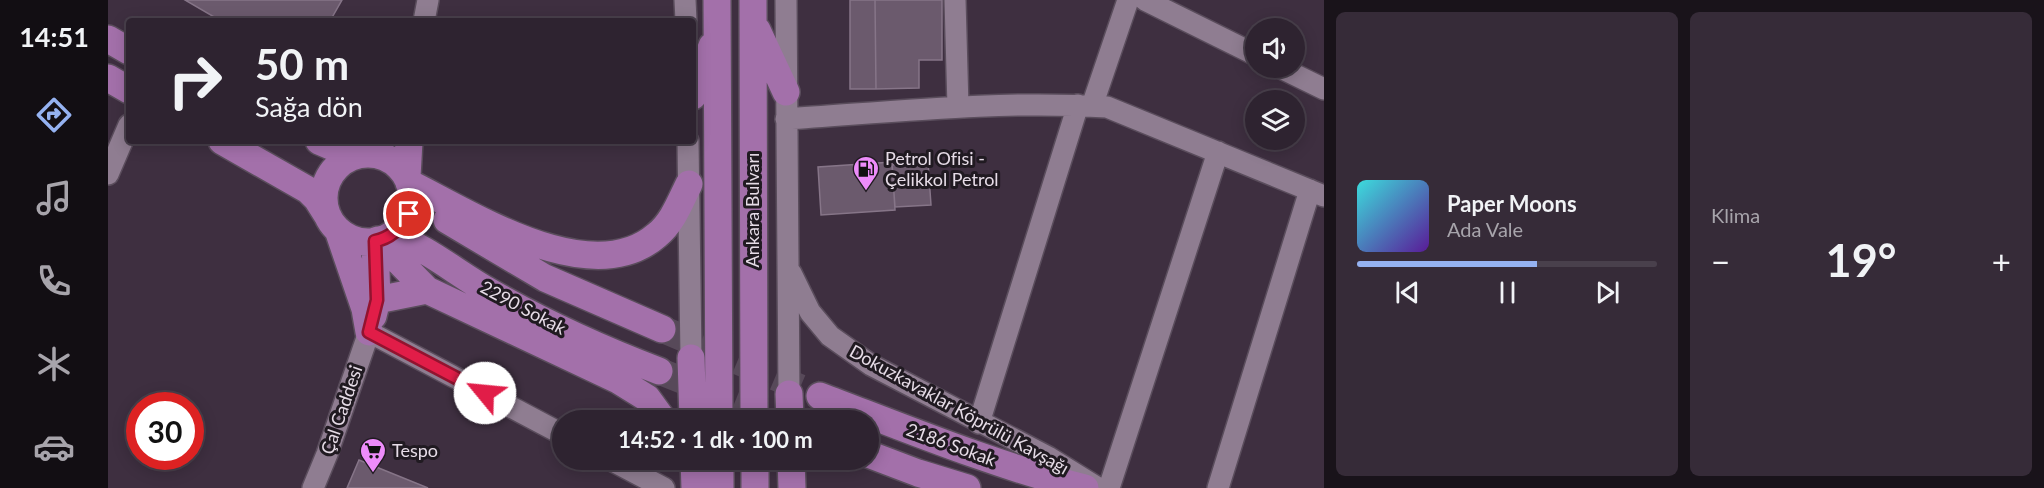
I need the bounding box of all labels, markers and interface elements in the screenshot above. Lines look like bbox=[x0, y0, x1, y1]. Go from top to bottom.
map controls bbox=[1245, 18, 1305, 150]
button: sound bbox=[1245, 18, 1305, 78]
text: 14:51 bbox=[19, 20, 89, 53]
text: 50 m bbox=[255, 39, 349, 89]
icon: right bbox=[156, 42, 234, 120]
text: Sağa dön bbox=[255, 90, 363, 123]
button: layers bbox=[1245, 90, 1305, 150]
icon: directions bbox=[33, 94, 75, 136]
place label: Petrol Ofisi - Çelikkol Petrol bbox=[885, 147, 999, 190]
street label: Ankara Bulvarı bbox=[741, 153, 763, 267]
fuel station icon: Petrol Ofisi - Çelikkol Petrol bbox=[851, 154, 881, 192]
icon: music bbox=[33, 177, 75, 219]
pin bbox=[383, 188, 434, 239]
text: Paper Moons bbox=[1447, 190, 1577, 217]
icon: arrive bbox=[392, 197, 425, 230]
text: Klima bbox=[1711, 203, 1760, 227]
text: Ada Vale bbox=[1447, 217, 1523, 241]
text: 19° bbox=[1826, 233, 1896, 287]
text: − bbox=[1711, 241, 1730, 281]
text: + bbox=[1992, 241, 2011, 281]
icon: phone bbox=[33, 260, 75, 302]
street label: 2290 Sokak bbox=[477, 275, 571, 339]
icon: previous bbox=[1391, 276, 1424, 309]
icon: pause bbox=[1491, 276, 1524, 309]
icon: next bbox=[1591, 276, 1624, 309]
street label: Dokuzkavaklar Köprülü Kavşağı bbox=[846, 340, 1073, 479]
icon: climate bbox=[33, 343, 75, 385]
position arrow bbox=[453, 361, 517, 425]
street label: Çal Caddesi bbox=[316, 362, 367, 457]
speed limit sign: 30 bbox=[126, 392, 204, 470]
street label: 2186 Sokak bbox=[904, 418, 1000, 471]
icon: car bbox=[33, 426, 75, 468]
text: 14:52 · 1 dk · 100 m bbox=[618, 426, 813, 453]
supermarket icon: Tespo bbox=[358, 436, 388, 474]
place label: Tespo bbox=[392, 439, 438, 461]

